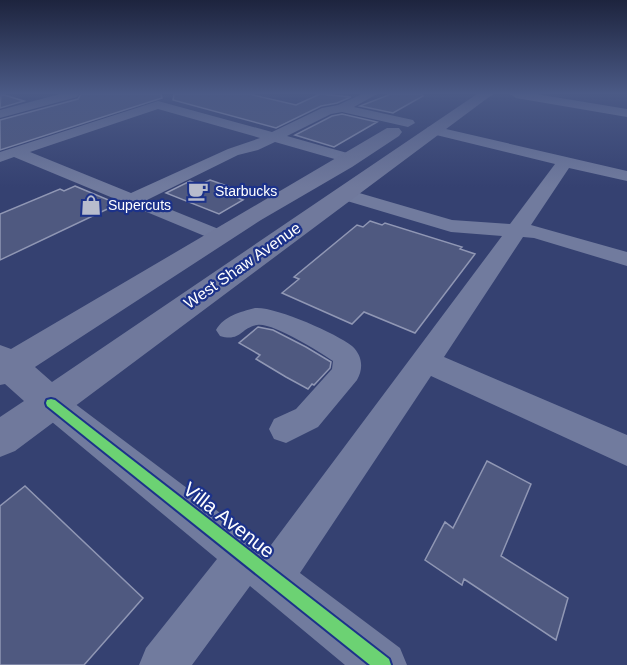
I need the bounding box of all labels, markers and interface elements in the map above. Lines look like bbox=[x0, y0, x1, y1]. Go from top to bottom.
cafe icon: Starbucks bbox=[186, 179, 210, 203]
place label: Starbucks bbox=[215, 183, 277, 199]
shop icon: Supercuts bbox=[79, 193, 103, 217]
place label: Supercuts bbox=[108, 197, 171, 213]
street label: West Shaw Avenue bbox=[181, 219, 304, 312]
street label: Villa Avenue bbox=[179, 478, 279, 562]

